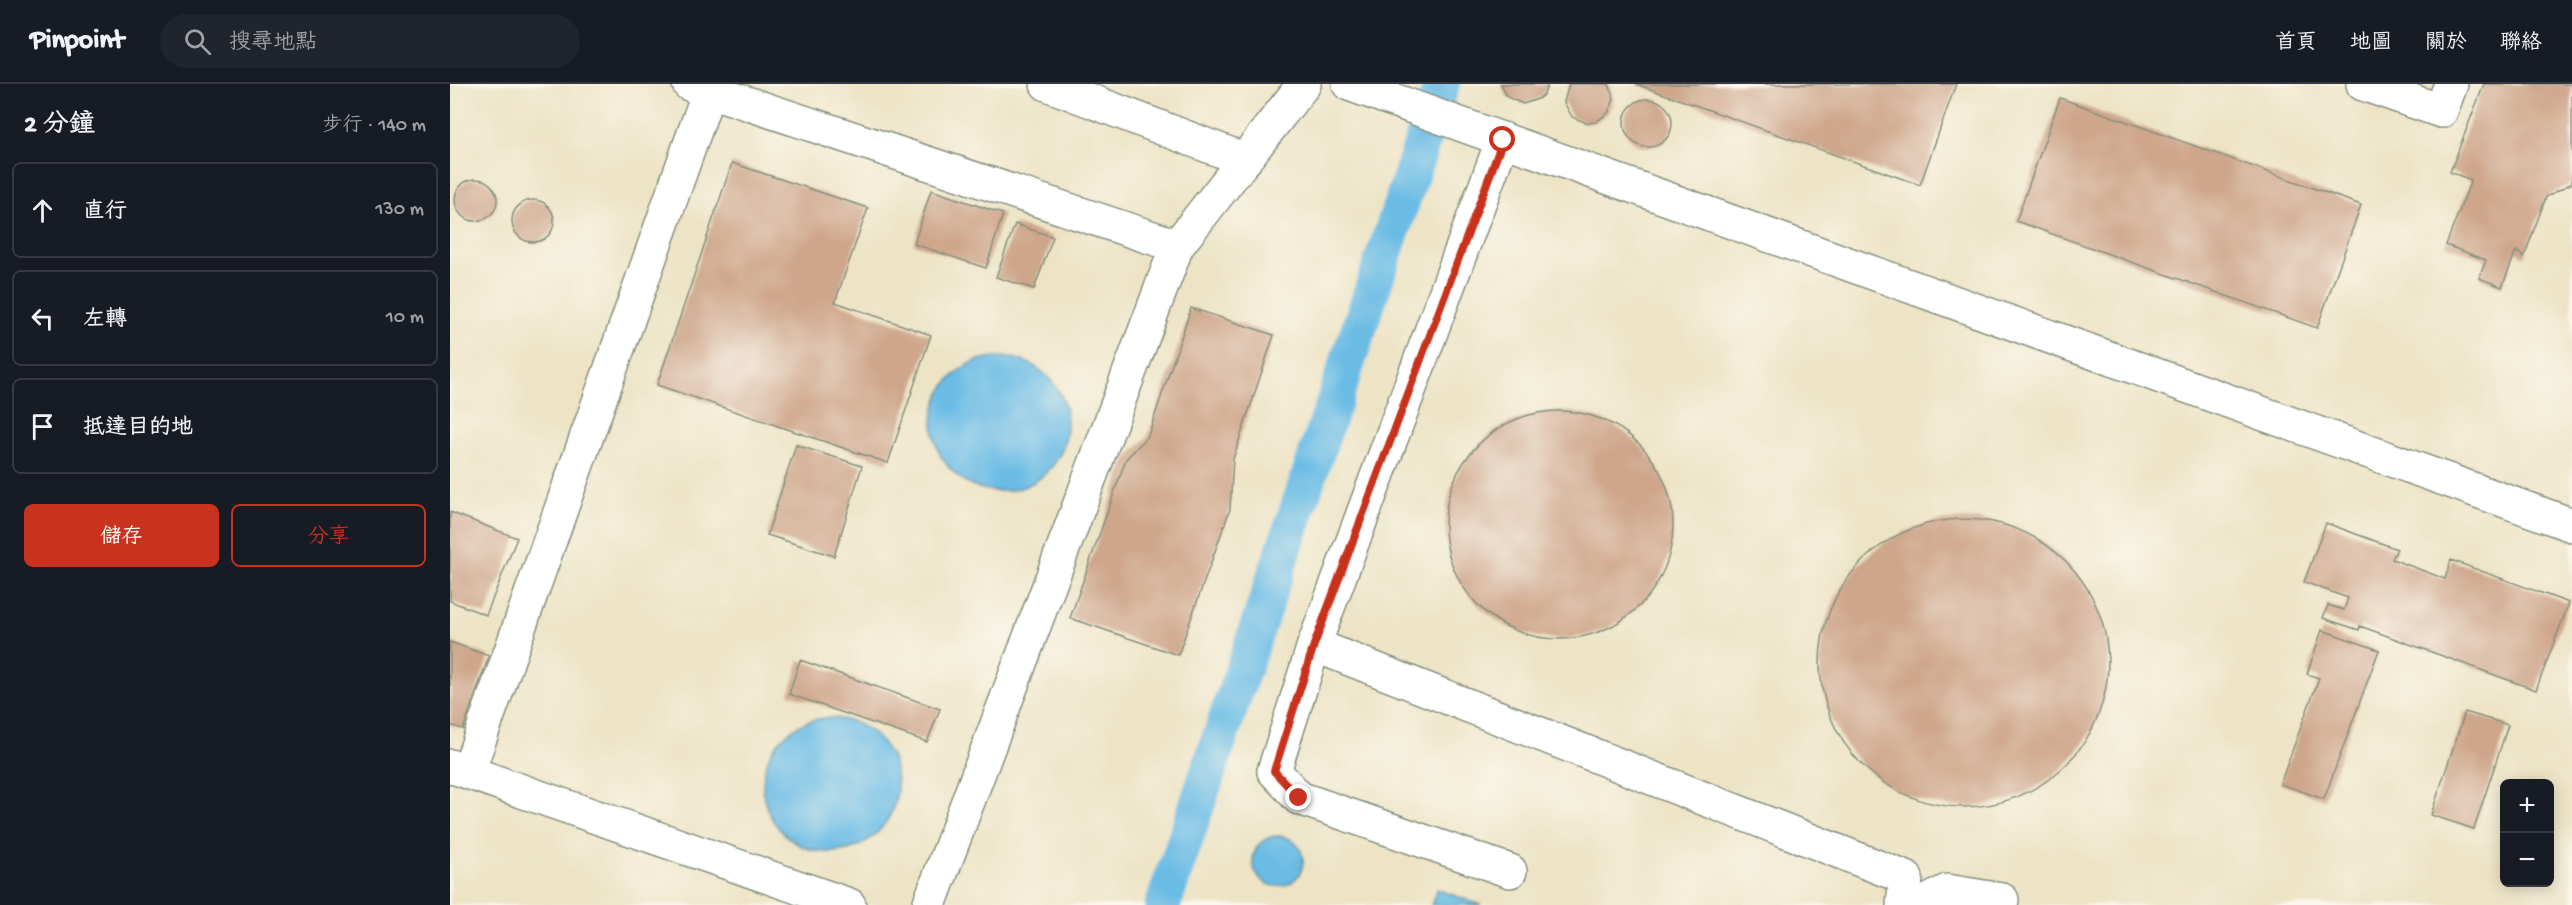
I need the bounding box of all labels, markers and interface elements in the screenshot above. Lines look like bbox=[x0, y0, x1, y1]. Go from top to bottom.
search box bbox=[160, 14, 580, 68]
text: Pinpoint bbox=[30, 25, 124, 58]
icon: search bbox=[181, 25, 214, 58]
text: 搜尋地點 bbox=[229, 31, 317, 57]
text: 首頁 bbox=[2275, 32, 2317, 57]
text: 地圖 bbox=[2350, 32, 2392, 57]
text: 關於 bbox=[2425, 32, 2467, 57]
text: 聯絡 bbox=[2500, 32, 2542, 57]
text: 2 分鐘 bbox=[24, 111, 95, 142]
text: 步行 · 140 m bbox=[322, 115, 426, 138]
route start bbox=[1489, 126, 1515, 152]
icon: ahead bbox=[26, 194, 59, 227]
text: 130 m bbox=[375, 199, 424, 222]
text: 直行 bbox=[83, 200, 127, 226]
icon: left bbox=[26, 302, 59, 335]
text: 10 m bbox=[386, 307, 424, 330]
text: 左轉 bbox=[83, 308, 127, 334]
icon: arrive bbox=[26, 410, 59, 443]
text: 抵達目的地 bbox=[83, 416, 193, 442]
button: 儲存 bbox=[24, 504, 219, 567]
button: 分享 bbox=[231, 504, 426, 567]
map controls bbox=[2500, 779, 2554, 887]
button: + bbox=[2500, 779, 2554, 833]
route end bbox=[1285, 784, 1311, 810]
button: − bbox=[2500, 833, 2554, 887]

